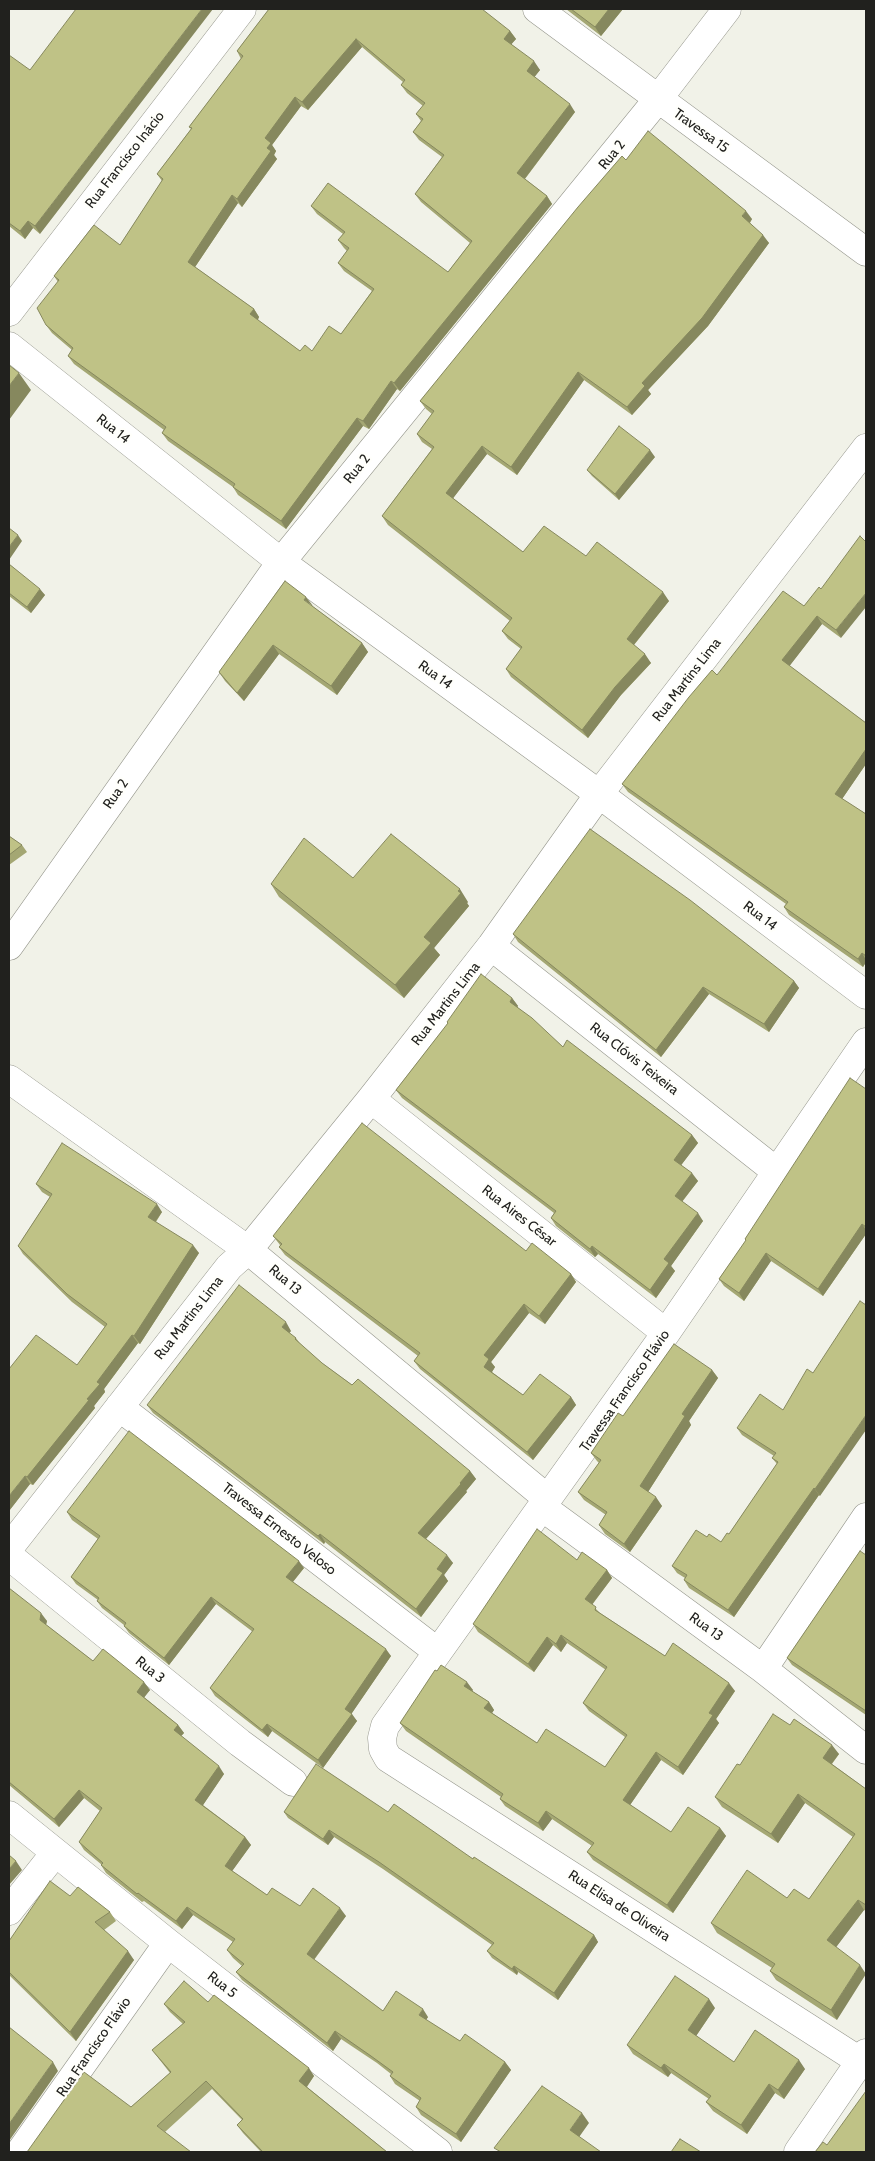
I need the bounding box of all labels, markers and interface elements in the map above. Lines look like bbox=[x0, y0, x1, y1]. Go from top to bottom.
street label: Travessa 15 bbox=[670, 105, 732, 157]
street label: Rua Francisco Inácio bbox=[82, 108, 168, 212]
street label: Rua 2 bbox=[595, 137, 629, 173]
street label: Rua 14 bbox=[93, 411, 133, 447]
street label: Rua 2 bbox=[340, 451, 374, 487]
street label: Rua Martins Lima bbox=[649, 635, 725, 725]
street label: Rua 14 bbox=[415, 657, 455, 693]
street label: Rua 2 bbox=[100, 776, 132, 812]
street label: Rua 14 bbox=[740, 898, 780, 934]
street label: Rua Martins Lima bbox=[408, 959, 484, 1049]
street label: Rua Clóvis Teixeira bbox=[586, 1019, 682, 1099]
street label: Rua Aires César bbox=[478, 1182, 560, 1250]
street label: Rua 13 bbox=[265, 1261, 305, 1299]
street label: Rua Martins Lima bbox=[151, 1273, 227, 1363]
street label: Travessa Francisco Flávio bbox=[577, 1327, 673, 1455]
street label: Travessa Ernesto Veloso bbox=[219, 1479, 339, 1579]
street label: Rua 13 bbox=[686, 1609, 726, 1645]
street label: Rua 3 bbox=[132, 1653, 168, 1687]
street label: Rua Elisa de Oliveira bbox=[565, 1867, 673, 1945]
street label: Rua 5 bbox=[204, 1968, 240, 2002]
street label: Rua Francisco Flávio bbox=[53, 1994, 135, 2100]

